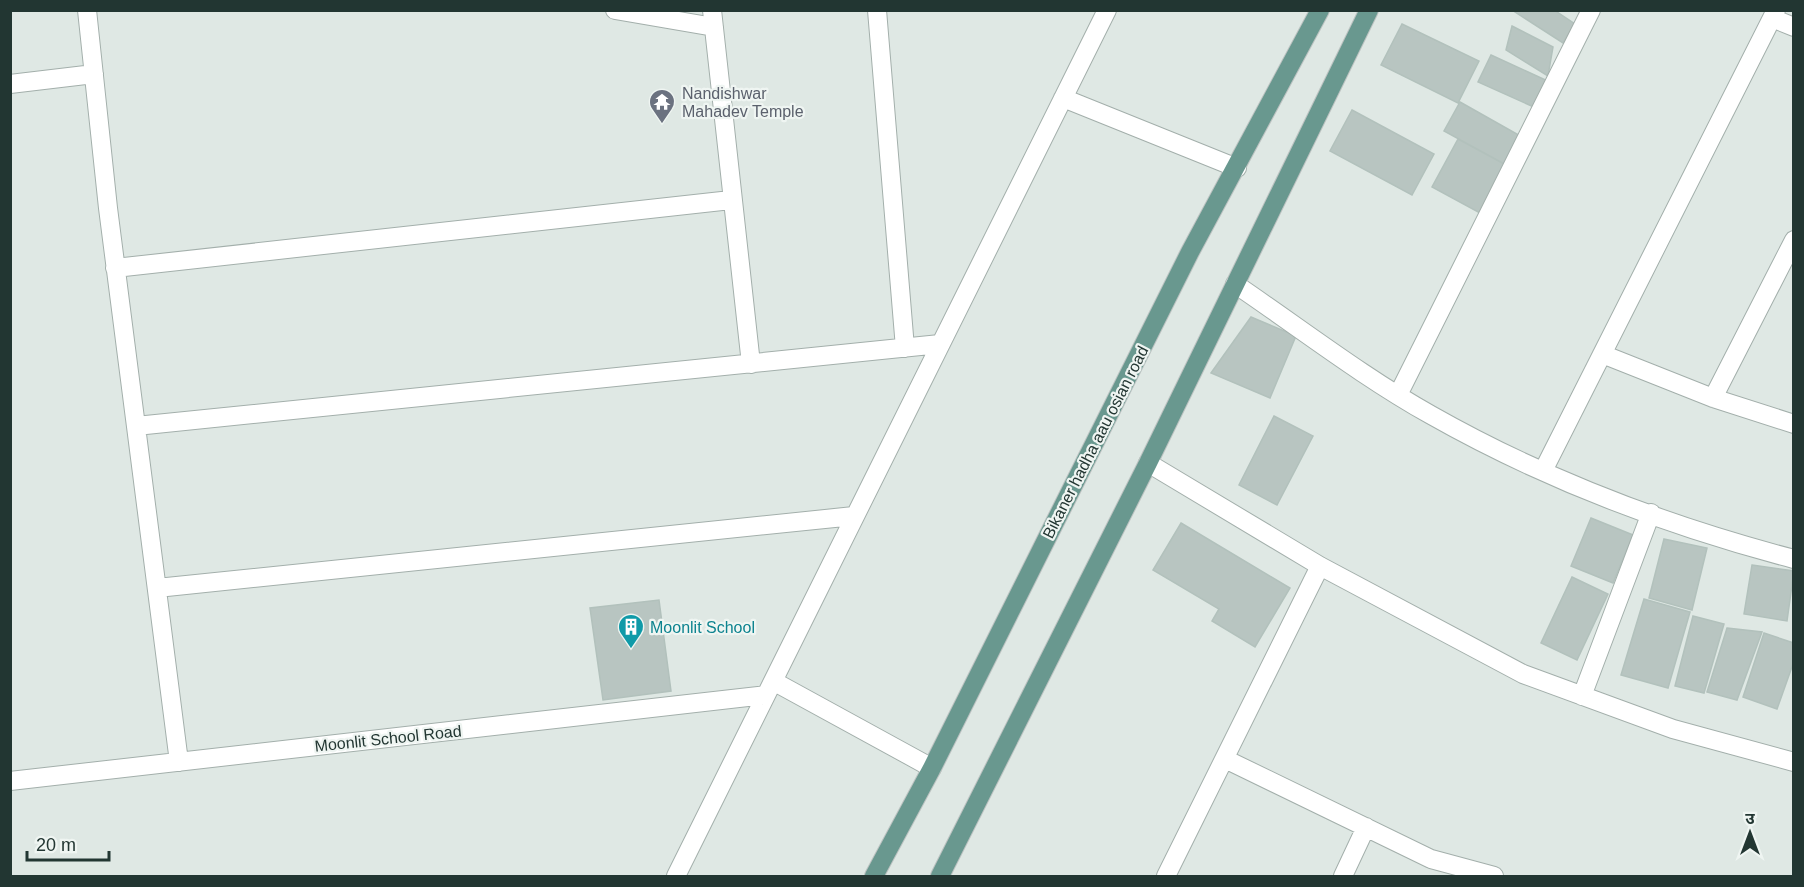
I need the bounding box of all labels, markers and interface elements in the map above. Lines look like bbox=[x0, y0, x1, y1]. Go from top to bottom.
place label: Nandishwar Mahadev Temple bbox=[682, 85, 804, 120]
temple icon: Nandishwar Mahadev Temple bbox=[647, 87, 677, 125]
street label: Bikaner hadha aau osian road bbox=[1039, 343, 1151, 541]
building icon: Moonlit School bbox=[616, 612, 646, 650]
place label: Moonlit School bbox=[650, 619, 755, 636]
street label: Moonlit School Road bbox=[314, 722, 462, 755]
north arrow bbox=[1720, 803, 1780, 863]
text: उ bbox=[1745, 810, 1755, 827]
scale bar bbox=[27, 824, 110, 862]
text: 20 m bbox=[36, 835, 76, 855]

